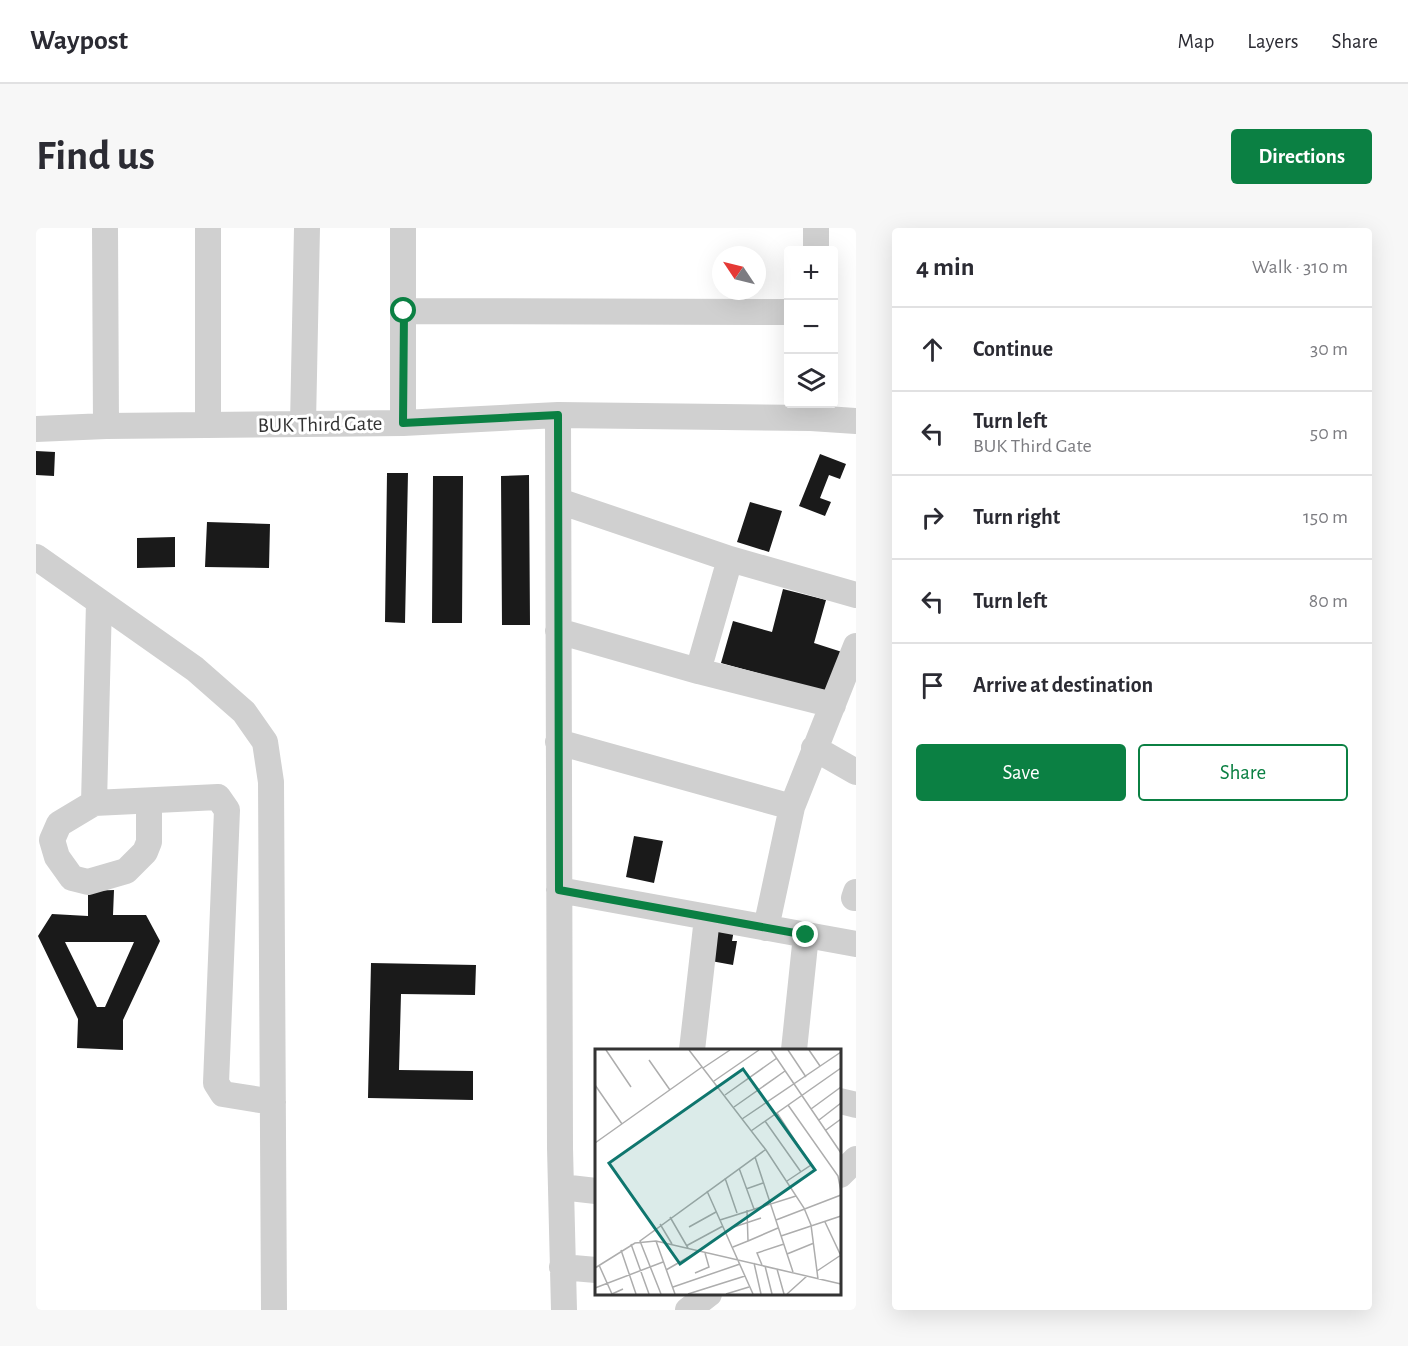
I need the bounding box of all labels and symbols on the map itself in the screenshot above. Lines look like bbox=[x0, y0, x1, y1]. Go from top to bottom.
north arrow bbox=[712, 246, 766, 300]
route start bbox=[390, 297, 416, 323]
street label: BUK Third Gate bbox=[257, 413, 383, 436]
route end bbox=[792, 921, 818, 947]
inset map bbox=[595, 1049, 841, 1295]

